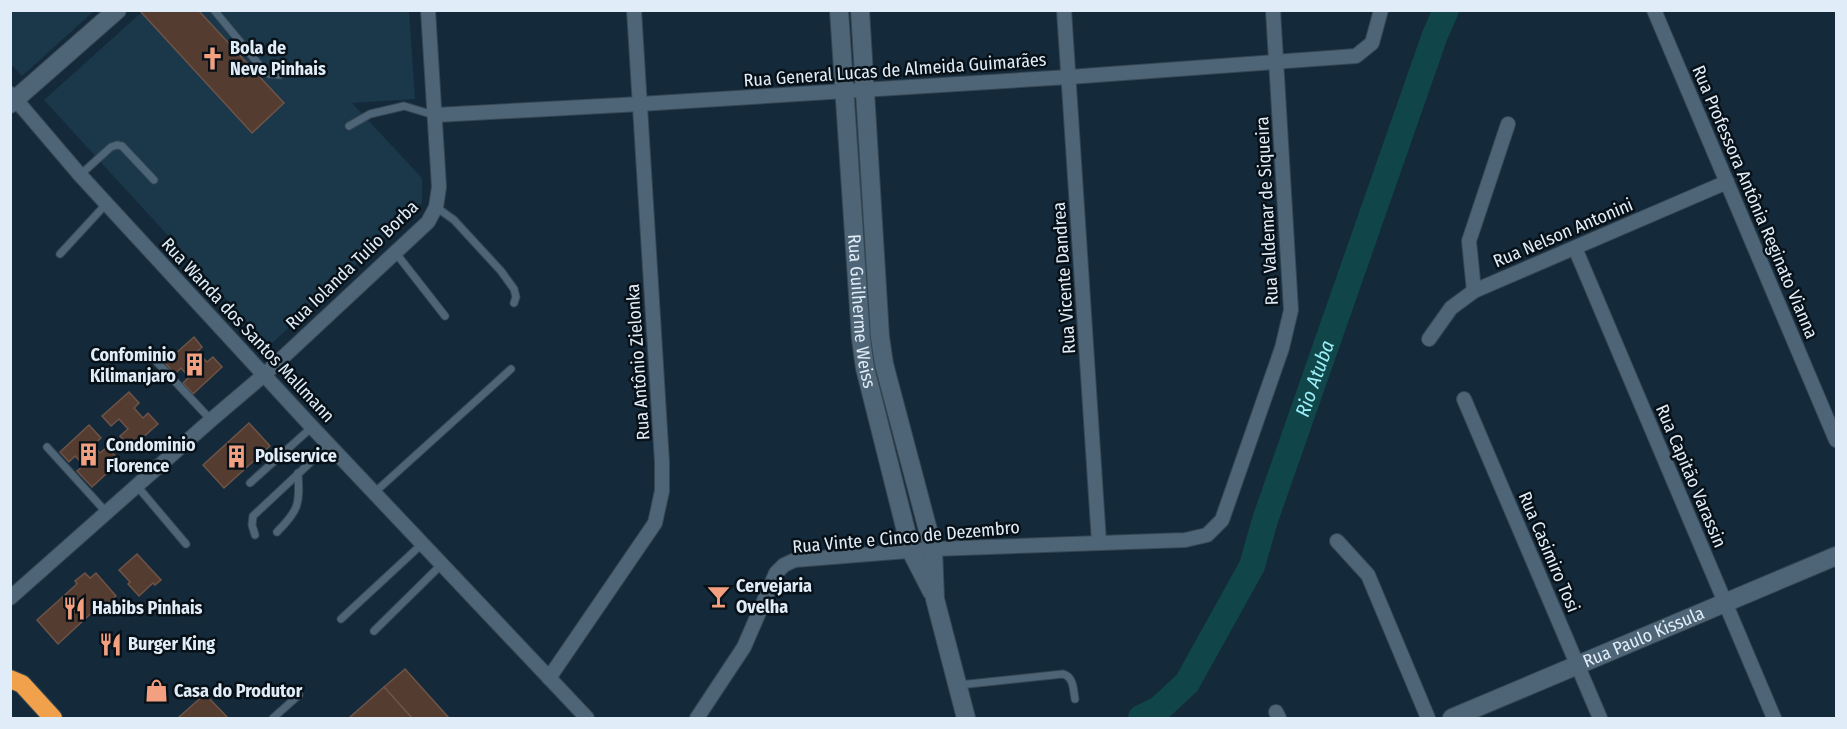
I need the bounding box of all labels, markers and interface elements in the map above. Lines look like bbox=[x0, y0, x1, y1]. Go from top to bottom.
place label: Bola de Neve Pinhais bbox=[230, 37, 326, 80]
church icon: Bola de Neve Pinhais bbox=[199, 45, 225, 71]
street label: Rua General Lucas de Almeida Guimarães bbox=[743, 48, 1047, 92]
street label: Rua Professora Antônia Reginato Vianna bbox=[1687, 62, 1823, 342]
street label: Rua Valdemar de Siqueira bbox=[1251, 116, 1283, 306]
street label: Rua Nelson Antonini bbox=[1490, 194, 1636, 272]
street label: Rua Iolanda Tulio Borba bbox=[281, 196, 423, 334]
street label: Rua Vicente Dandrea bbox=[1048, 201, 1080, 355]
street label: Rua Wanda dos Santos Mallmann bbox=[157, 233, 339, 427]
street label: Rua Guilherme Weiss bbox=[843, 233, 881, 391]
street label: Rua Antônio Zielonka bbox=[622, 283, 654, 441]
water label: Rio Atuba bbox=[1290, 337, 1339, 420]
place label: Confominio Kilimanjaro bbox=[90, 344, 176, 387]
building icon: Confominio Kilimanjaro bbox=[181, 352, 207, 378]
street label: Rua Capitão Varassin bbox=[1651, 401, 1731, 551]
place label: Condominio Florence bbox=[106, 434, 196, 477]
building icon: Condominio Florence bbox=[75, 442, 101, 468]
building icon: Poliservice bbox=[224, 443, 250, 469]
place label: Poliservice bbox=[255, 445, 337, 467]
street label: Rua Casimiro Tosi bbox=[1514, 488, 1584, 616]
street label: Rua Vinte e Cinco de Dezembro bbox=[791, 516, 1021, 558]
place label: Cervejaria Ovelha bbox=[736, 575, 812, 618]
bar icon: Cervejaria Ovelha bbox=[705, 583, 731, 609]
restaurant icon: Habibs Pinhais bbox=[61, 595, 87, 621]
place label: Habibs Pinhais bbox=[92, 597, 203, 619]
street label: Rua Paulo Kissula bbox=[1580, 602, 1708, 672]
restaurant icon: Burger King bbox=[97, 631, 123, 657]
place label: Burger King bbox=[128, 633, 215, 655]
shop icon: Casa do Produtor bbox=[143, 678, 169, 704]
place label: Casa do Produtor bbox=[174, 680, 303, 702]

